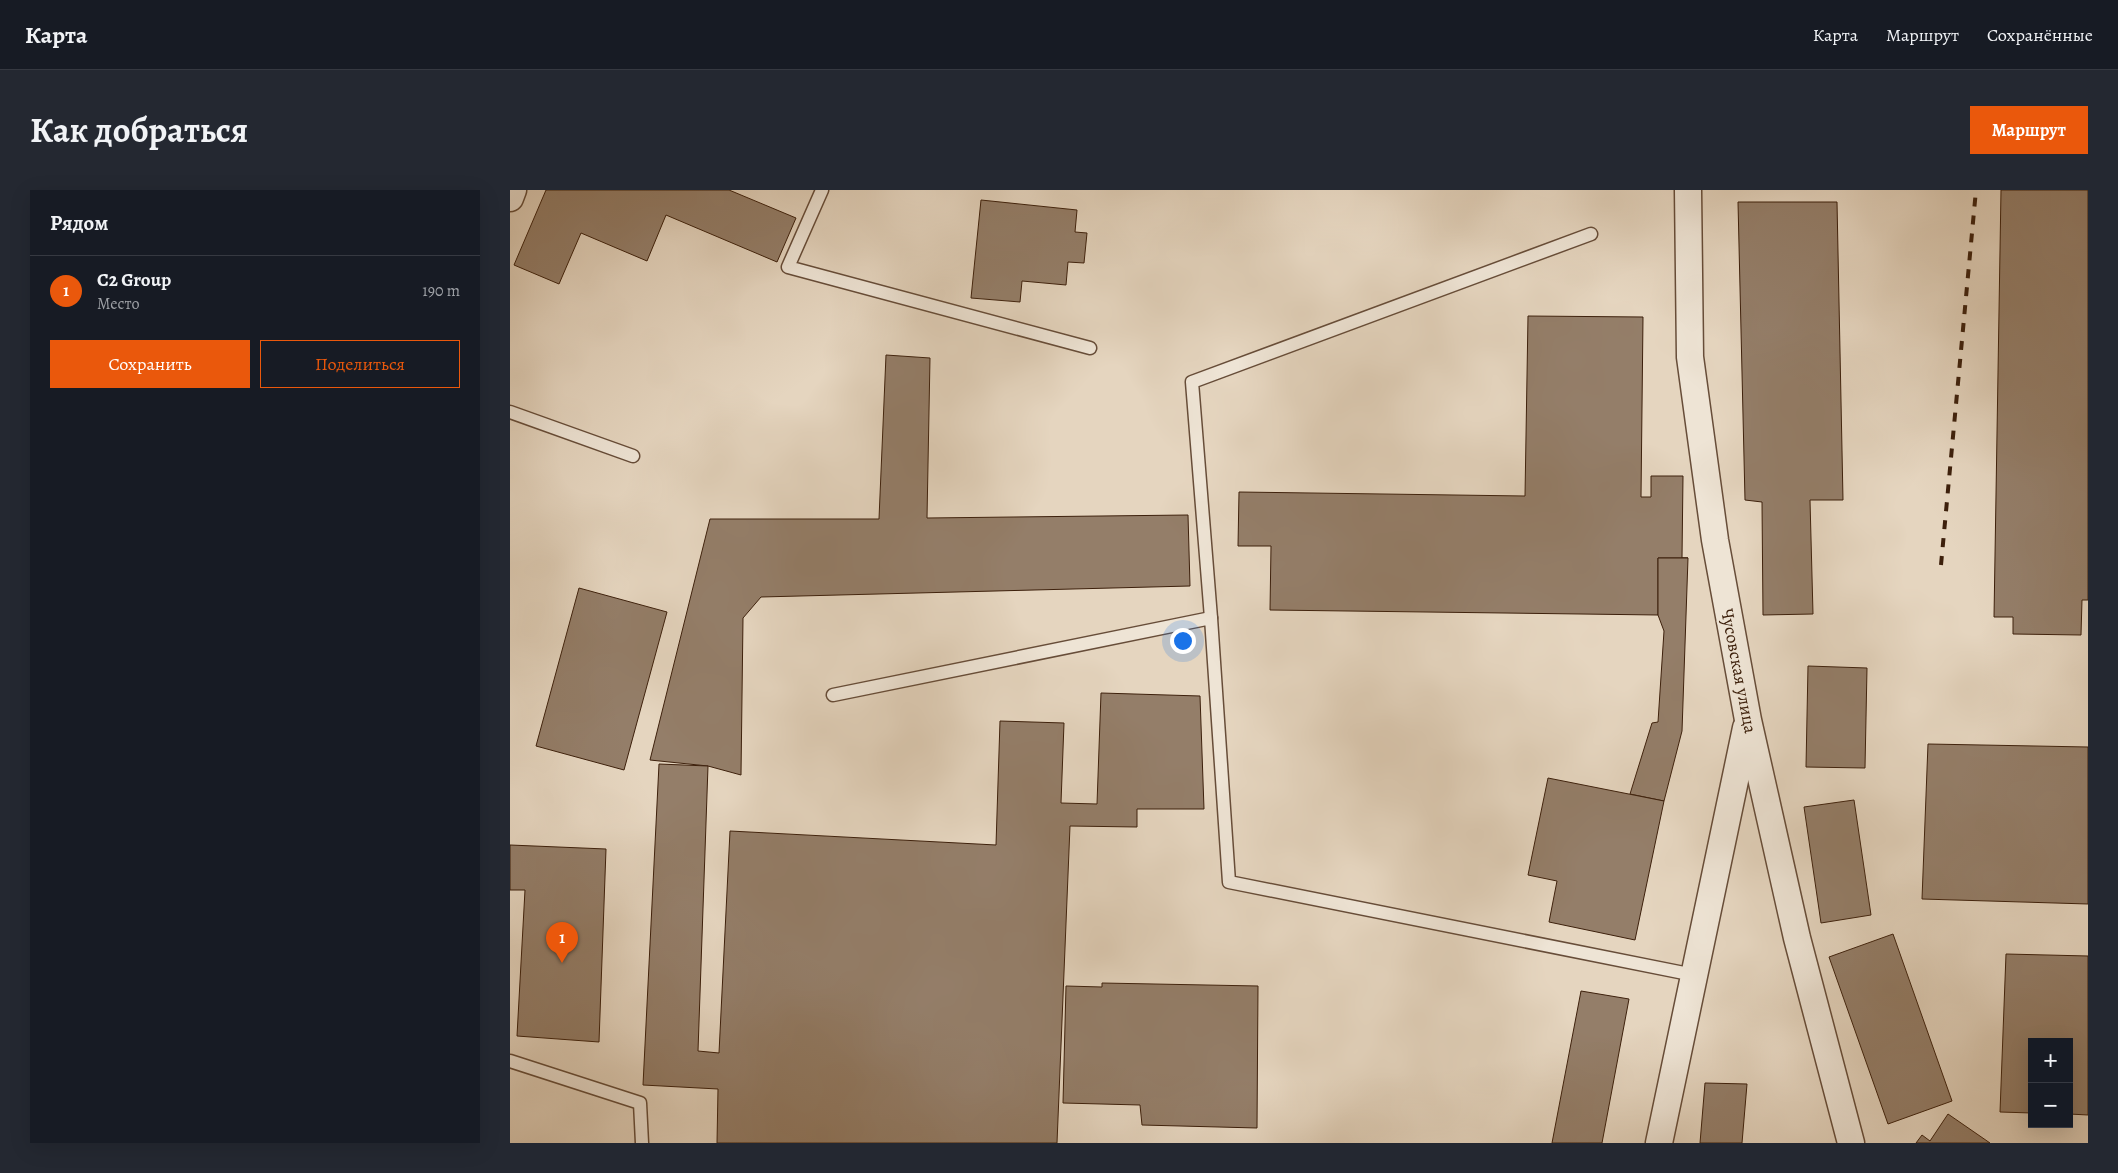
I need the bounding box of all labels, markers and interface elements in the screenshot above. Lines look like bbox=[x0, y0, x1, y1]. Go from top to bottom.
text: Карта bbox=[25, 19, 87, 51]
text: Карта bbox=[1813, 23, 1858, 47]
text: Маршрут bbox=[1886, 23, 1959, 47]
text: Сохранённые bbox=[1987, 23, 2093, 47]
text: Как добраться bbox=[30, 106, 248, 154]
button: Маршрут bbox=[1970, 106, 2088, 154]
text: Рядом bbox=[50, 209, 108, 237]
text: С2 Group bbox=[97, 267, 171, 293]
text: 1 bbox=[63, 280, 69, 302]
text: 190 m bbox=[422, 280, 460, 302]
text: Место bbox=[97, 293, 140, 315]
button: Сохранить bbox=[50, 340, 250, 388]
button: Поделиться bbox=[260, 340, 460, 388]
street label: Чусовская улица bbox=[1715, 607, 1763, 736]
your location bbox=[1170, 628, 1196, 654]
pin: 1 bbox=[546, 922, 578, 963]
map controls bbox=[2028, 1038, 2073, 1128]
button: + bbox=[2028, 1038, 2073, 1083]
button: − bbox=[2028, 1083, 2073, 1128]

